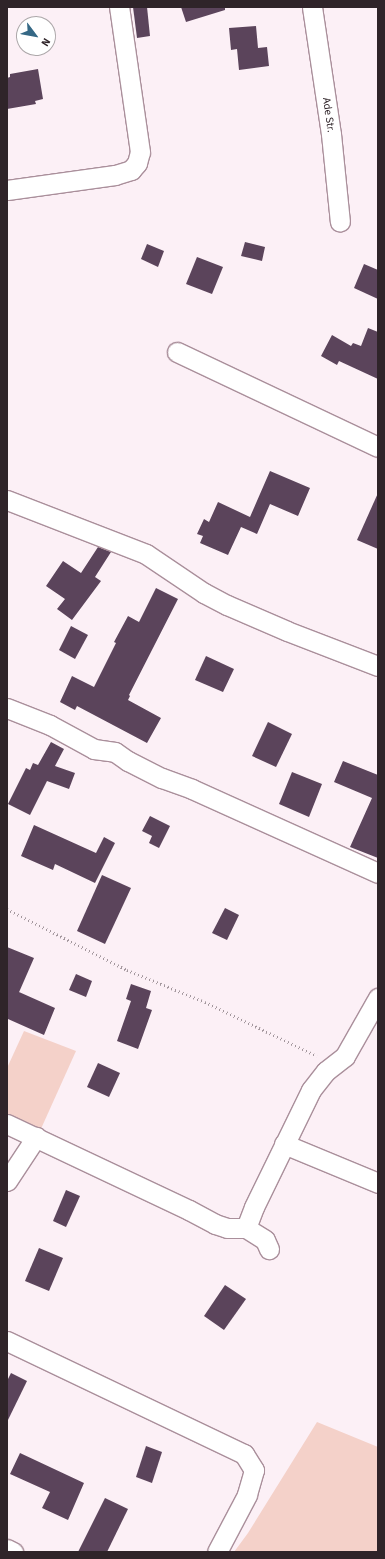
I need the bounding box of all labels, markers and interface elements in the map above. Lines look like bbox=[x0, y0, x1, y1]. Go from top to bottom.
north arrow bbox=[16, 16, 56, 56]
text: N bbox=[37, 35, 54, 49]
street label: Ade Str. bbox=[319, 97, 337, 133]

